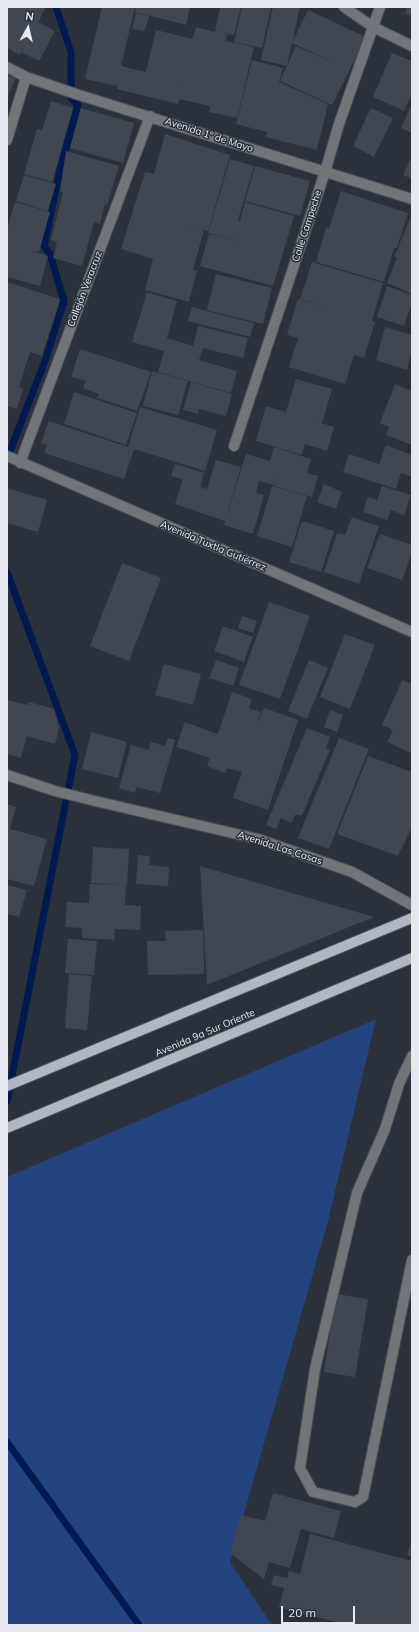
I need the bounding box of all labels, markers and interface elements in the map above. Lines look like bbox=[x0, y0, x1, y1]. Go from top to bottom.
north arrow bbox=[8, 8, 48, 48]
text: N bbox=[25, 9, 35, 24]
street label: Avenida 1º de Mayo bbox=[163, 115, 255, 155]
street label: Calle Campeche bbox=[290, 189, 324, 263]
street label: Callejón Veracruz bbox=[65, 249, 105, 329]
street label: Avenida Tuxtla Gutiérrez bbox=[158, 518, 268, 574]
street label: Avenida Las Casas bbox=[236, 829, 324, 867]
street label: Avenida 9a Sur Oriente bbox=[153, 1006, 257, 1060]
scale bar bbox=[283, 1598, 357, 1624]
text: 20 m bbox=[288, 1605, 316, 1620]

